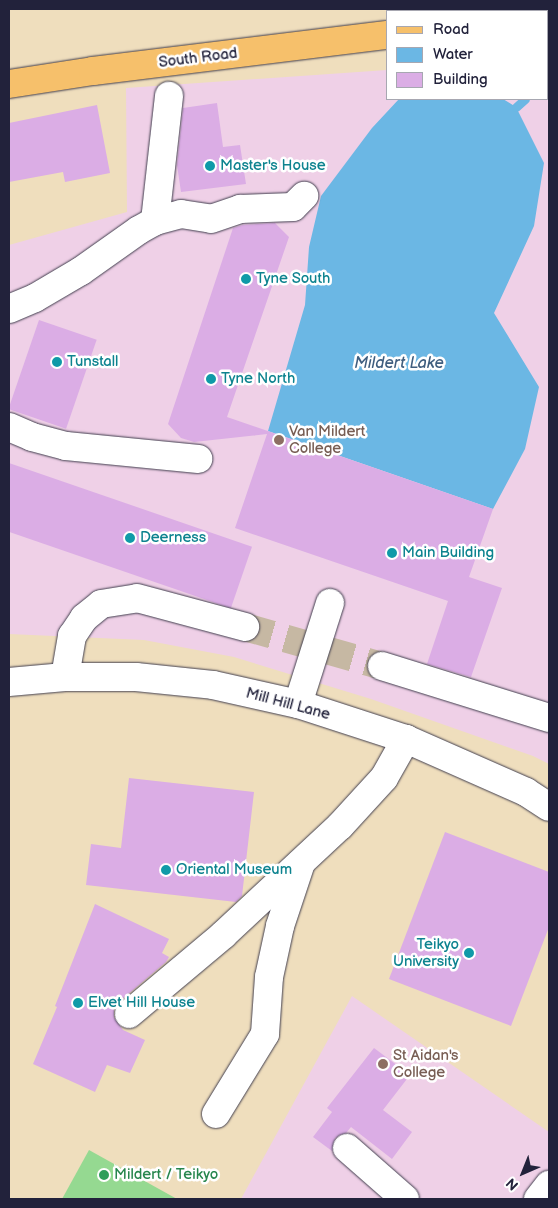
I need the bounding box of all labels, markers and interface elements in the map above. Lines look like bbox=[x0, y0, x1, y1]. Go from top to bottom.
legend bbox=[386, 10, 548, 100]
text: Road bbox=[433, 20, 469, 39]
street label: South Road bbox=[158, 44, 238, 72]
text: Water bbox=[433, 45, 473, 64]
text: Building bbox=[433, 70, 488, 89]
place label: Master's House bbox=[220, 157, 326, 175]
marker: Master's House bbox=[204, 160, 216, 172]
place label: Tyne South bbox=[256, 270, 331, 288]
marker: Tyne South bbox=[240, 273, 252, 285]
place label: Tunstall bbox=[67, 353, 118, 371]
water label: Mildert Lake bbox=[354, 354, 444, 374]
marker: Tunstall bbox=[51, 356, 63, 368]
place label: Tyne North bbox=[221, 370, 295, 388]
marker: Tyne North bbox=[205, 373, 217, 385]
place label: Van Mildert College bbox=[289, 422, 365, 457]
marker: Van Mildert College bbox=[273, 434, 285, 446]
place label: Deerness bbox=[140, 529, 206, 547]
marker: Deerness bbox=[124, 532, 136, 544]
place label: Main Building bbox=[402, 544, 494, 562]
marker: Main Building bbox=[386, 547, 398, 559]
street label: Mill Hill Lane bbox=[244, 684, 332, 724]
place label: Oriental Museum bbox=[176, 861, 292, 879]
marker: Oriental Museum bbox=[160, 864, 172, 876]
place label: Teikyo University bbox=[393, 935, 459, 970]
marker: Teikyo University bbox=[463, 947, 475, 959]
place label: Elvet Hill House bbox=[88, 994, 195, 1012]
marker: Elvet Hill House bbox=[72, 997, 84, 1009]
place label: St Aidan's College bbox=[393, 1046, 458, 1081]
marker: St Aidan's College bbox=[377, 1058, 389, 1070]
north arrow bbox=[498, 1148, 548, 1198]
place label: Mildert / Teikyo bbox=[114, 1166, 219, 1184]
marker: Mildert / Teikyo bbox=[98, 1169, 110, 1181]
text: N bbox=[503, 1174, 522, 1194]

